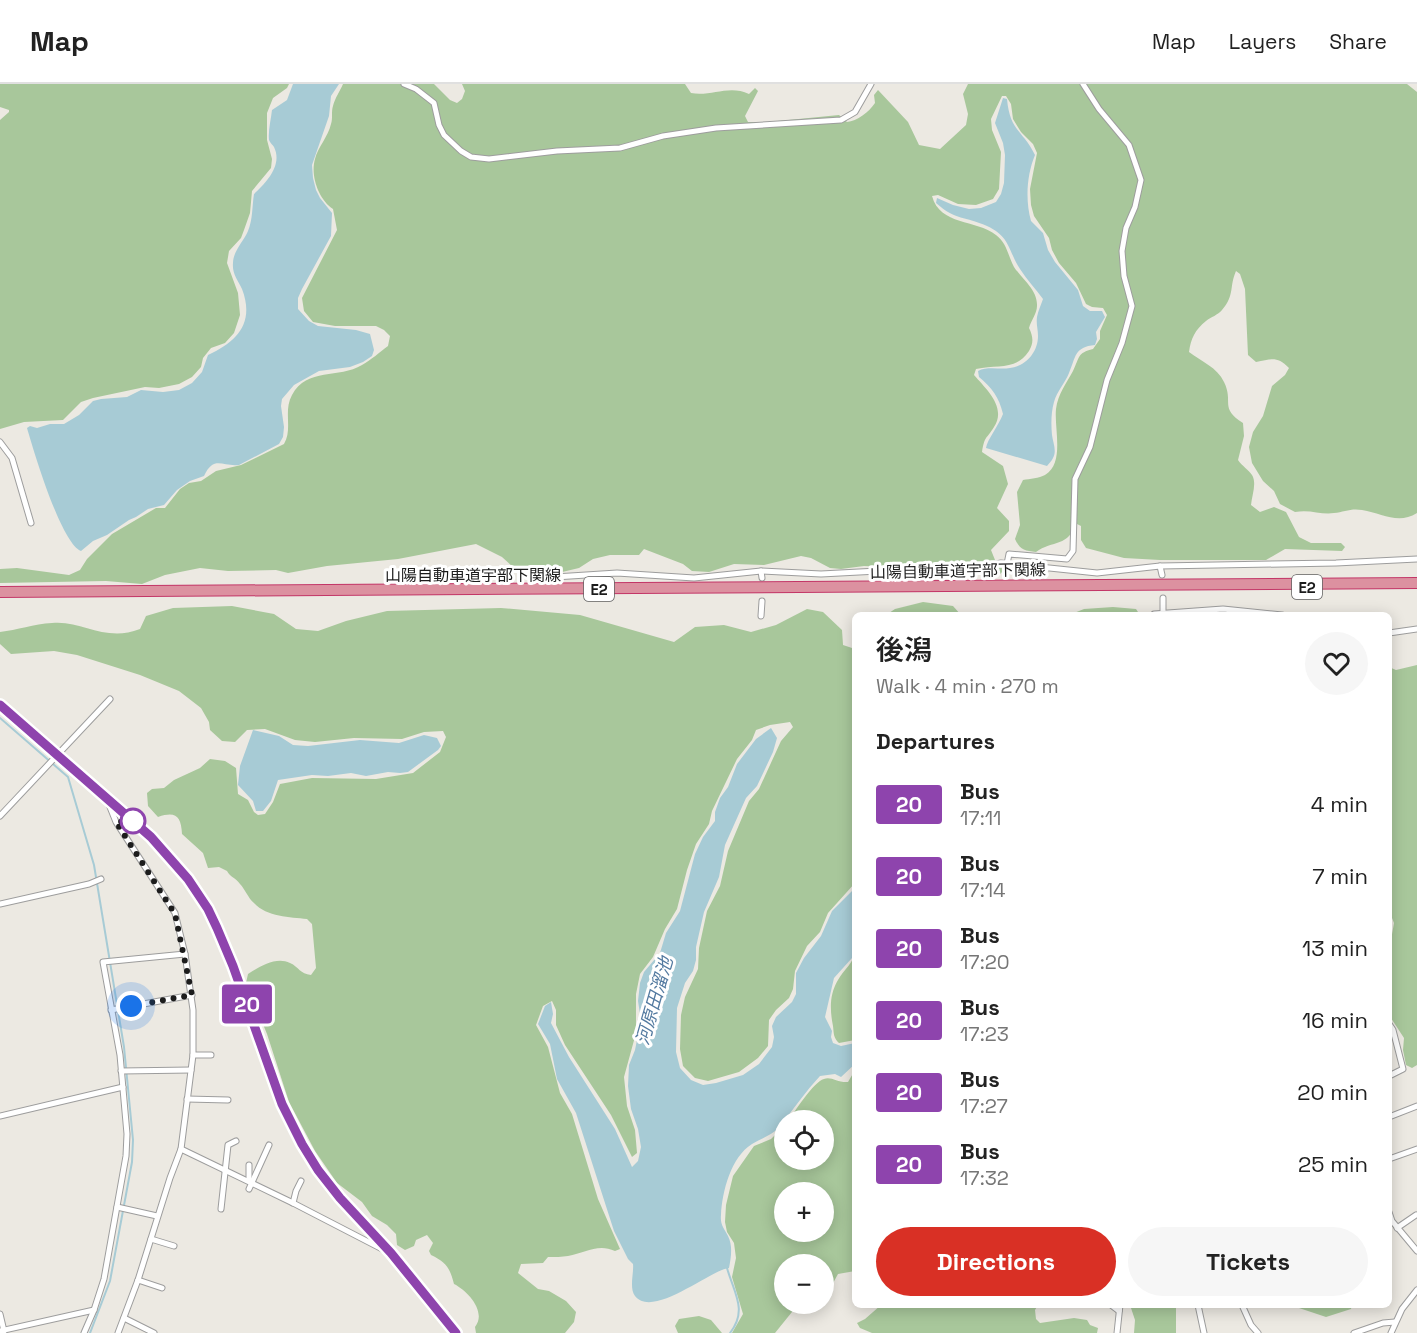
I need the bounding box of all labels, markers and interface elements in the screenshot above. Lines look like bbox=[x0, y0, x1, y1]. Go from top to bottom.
text: Map bbox=[30, 23, 89, 59]
text: Map bbox=[1152, 28, 1196, 55]
text: Layers bbox=[1229, 28, 1296, 55]
text: Share bbox=[1329, 28, 1387, 55]
street label: 山陽自動車道宇部下関線 bbox=[870, 559, 1046, 583]
street label: 山陽自動車道宇部下関線 bbox=[385, 565, 561, 586]
road number: E2 bbox=[1292, 575, 1322, 599]
road number: E2 bbox=[584, 577, 614, 601]
text: 後潟 bbox=[876, 632, 932, 668]
button: heart bbox=[1305, 632, 1368, 695]
text: Walk · 4 min · 270 m bbox=[876, 673, 1059, 699]
text: Departures bbox=[876, 727, 995, 755]
text: Bus bbox=[960, 777, 1000, 805]
text: 4 min bbox=[1311, 790, 1368, 818]
text: 20 bbox=[896, 791, 922, 818]
text: 17:11 bbox=[960, 805, 1001, 831]
unlabelled marker bbox=[120, 808, 146, 834]
text: Bus bbox=[960, 849, 1000, 877]
text: 7 min bbox=[1312, 862, 1368, 890]
text: 20 bbox=[896, 863, 922, 890]
text: 17:14 bbox=[960, 877, 1006, 903]
text: Bus bbox=[960, 921, 1000, 949]
text: 13 min bbox=[1302, 934, 1368, 962]
text: 20 bbox=[896, 935, 922, 962]
text: 17:20 bbox=[960, 949, 1010, 975]
water label: 河原田溜池 bbox=[631, 953, 678, 1047]
line badge: 20 bbox=[220, 984, 274, 1024]
your location bbox=[116, 991, 146, 1021]
text: 20 bbox=[234, 991, 260, 1018]
text: Bus bbox=[960, 993, 1000, 1021]
text: 16 min bbox=[1302, 1006, 1368, 1034]
text: 20 bbox=[896, 1007, 922, 1034]
text: 17:23 bbox=[960, 1021, 1009, 1047]
text: Bus bbox=[960, 1065, 1000, 1093]
text: 20 min bbox=[1297, 1078, 1368, 1106]
text: 20 bbox=[896, 1079, 922, 1106]
text: 17:27 bbox=[960, 1093, 1008, 1119]
map controls bbox=[774, 1110, 834, 1314]
button: locate bbox=[774, 1110, 834, 1170]
text: Bus bbox=[960, 1137, 1000, 1165]
text: 25 min bbox=[1298, 1150, 1368, 1178]
text: 20 bbox=[896, 1151, 922, 1178]
text: 17:32 bbox=[960, 1165, 1009, 1191]
button: + bbox=[774, 1182, 834, 1242]
button: Directions bbox=[876, 1227, 1116, 1296]
button: Tickets bbox=[1128, 1227, 1368, 1296]
button: − bbox=[774, 1254, 834, 1314]

